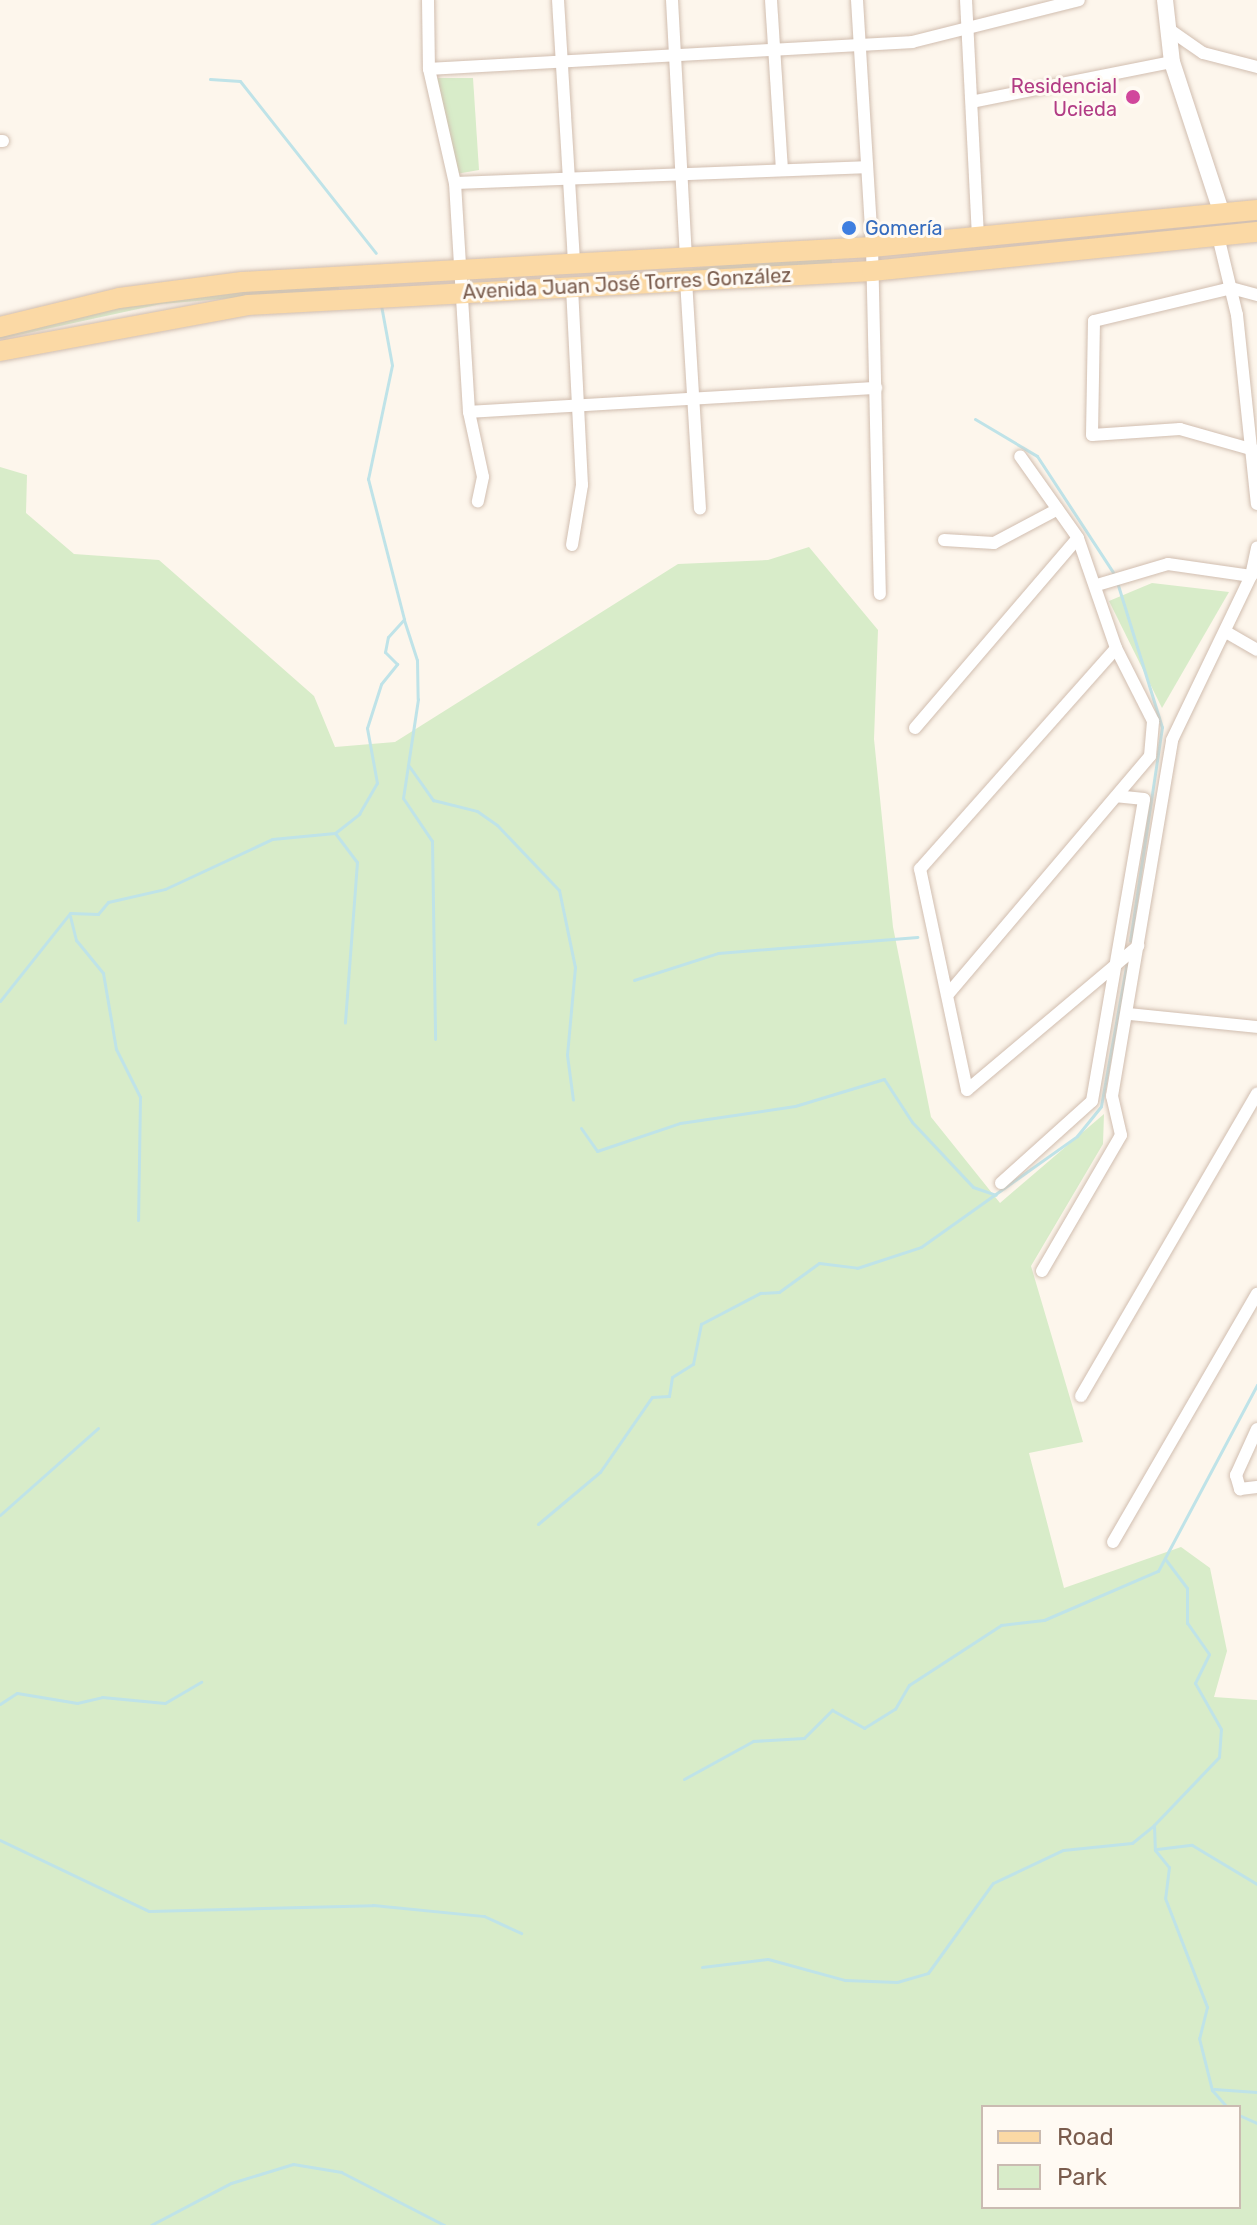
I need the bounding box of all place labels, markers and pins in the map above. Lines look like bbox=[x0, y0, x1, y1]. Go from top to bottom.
place label: Residencial Ucieda bbox=[1011, 74, 1117, 121]
marker: Residencial Ucieda bbox=[1124, 88, 1142, 106]
place label: Gomería bbox=[865, 216, 943, 240]
marker: Gomería bbox=[840, 219, 858, 237]

